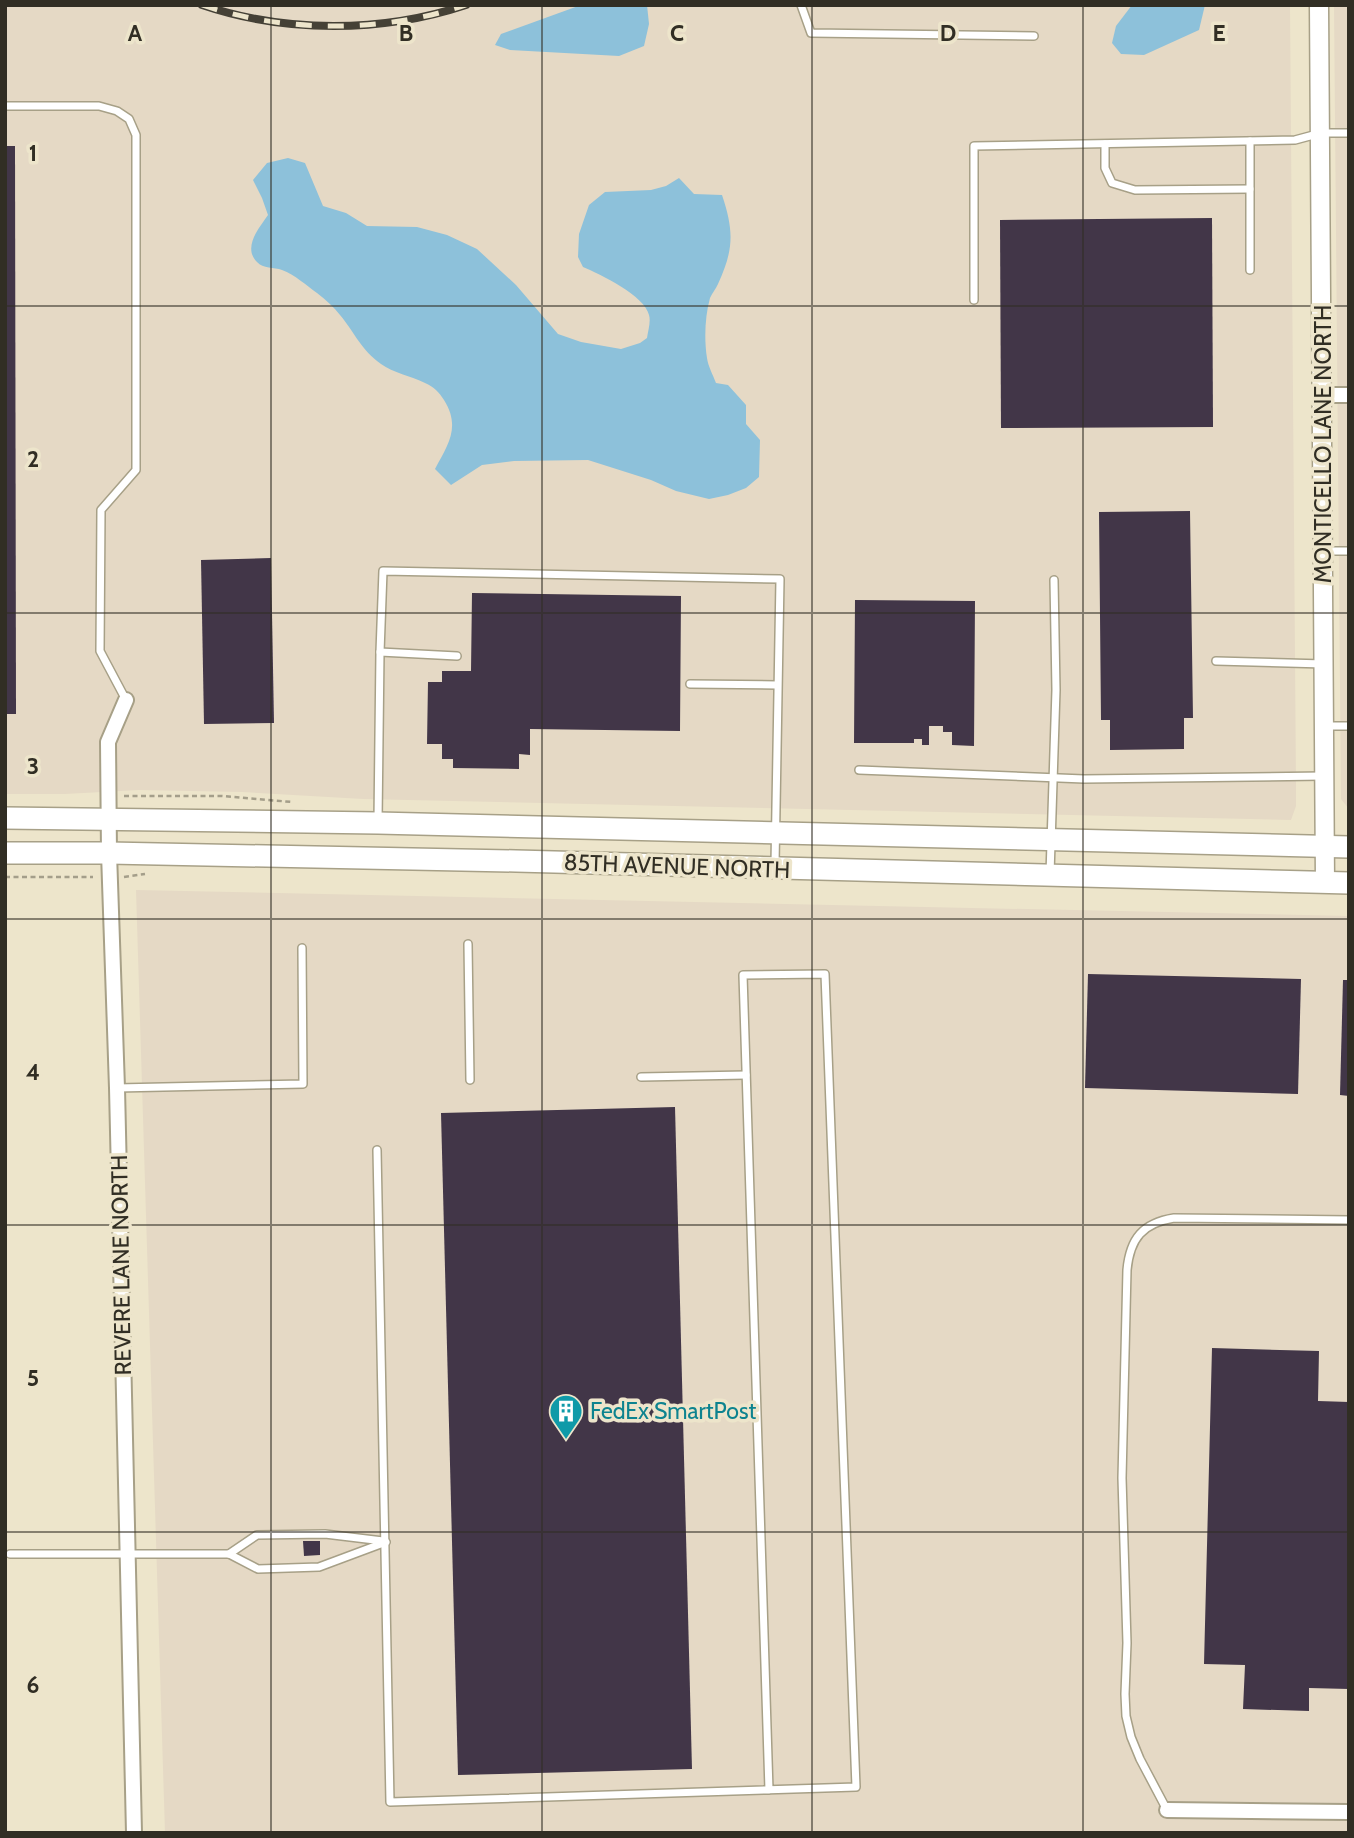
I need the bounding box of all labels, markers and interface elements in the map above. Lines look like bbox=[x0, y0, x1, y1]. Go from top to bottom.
text: A bbox=[128, 19, 143, 47]
text: B bbox=[399, 19, 413, 47]
text: C bbox=[670, 19, 684, 47]
text: D bbox=[940, 19, 956, 47]
text: E bbox=[1212, 19, 1226, 47]
text: 1 bbox=[29, 139, 37, 167]
street label: MONTICELLO LANE NORTH bbox=[1309, 305, 1337, 583]
text: 2 bbox=[27, 445, 39, 473]
text: 3 bbox=[27, 752, 39, 780]
street label: 85TH AVENUE NORTH bbox=[563, 848, 791, 884]
text: 4 bbox=[26, 1058, 40, 1086]
street label: REVERE LANE NORTH bbox=[105, 1154, 137, 1376]
text: 5 bbox=[27, 1364, 39, 1392]
building icon: FedEx SmartPost bbox=[547, 1392, 585, 1441]
place label: FedEx SmartPost bbox=[590, 1397, 756, 1425]
text: 6 bbox=[27, 1671, 39, 1699]

